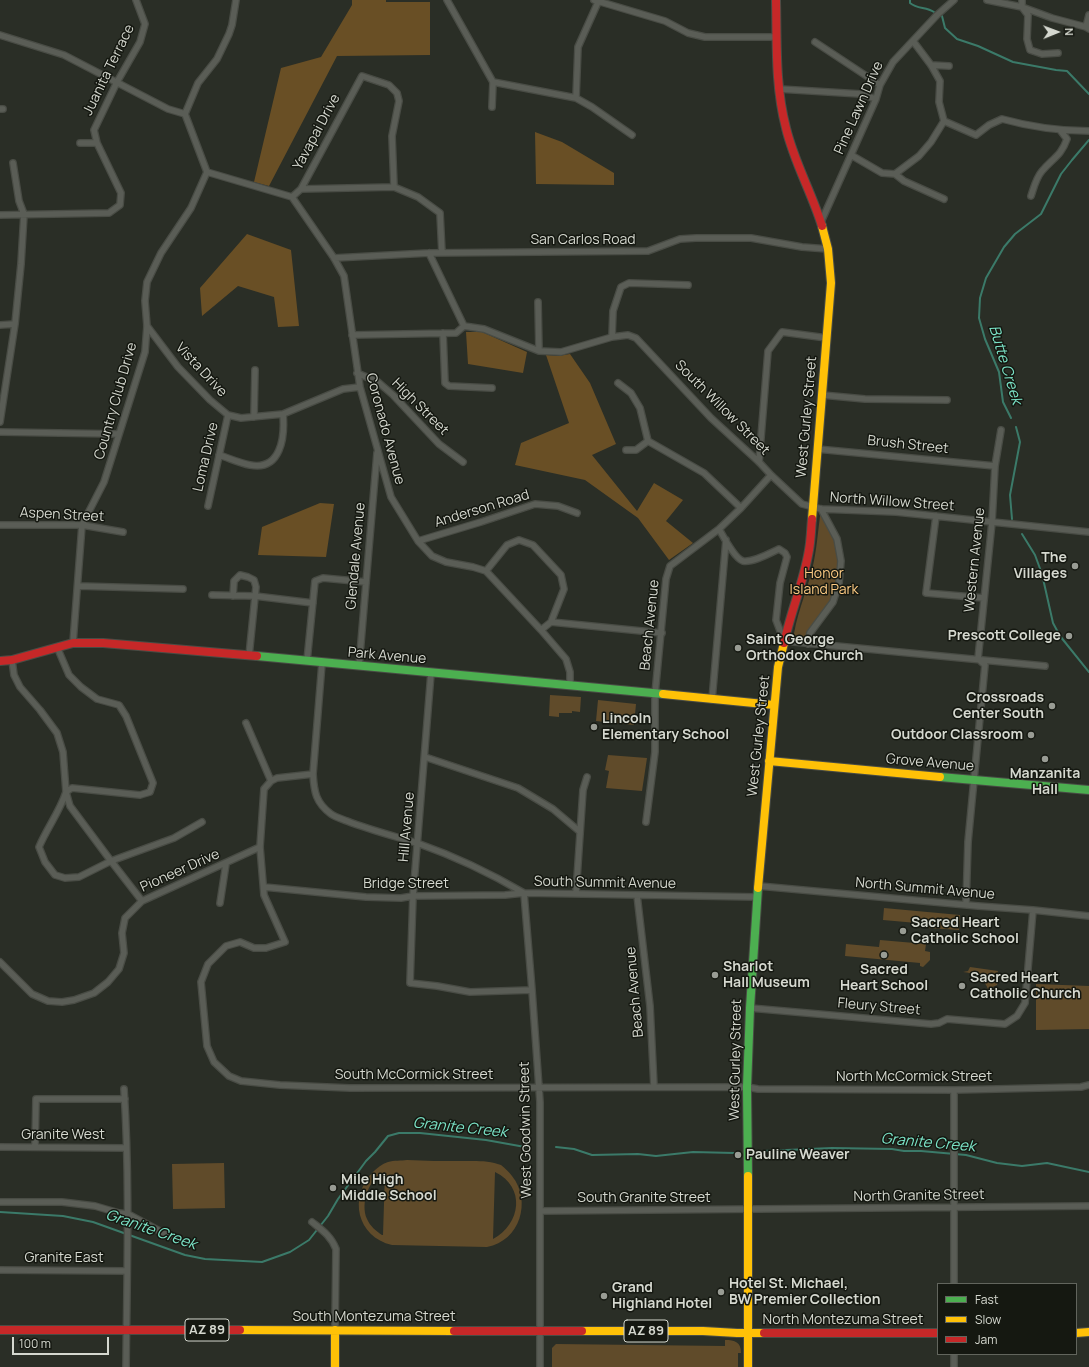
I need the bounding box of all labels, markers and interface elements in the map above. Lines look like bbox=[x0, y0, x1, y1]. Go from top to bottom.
north arrow bbox=[1037, 12, 1077, 52]
street label: Juanita Terrace bbox=[80, 22, 138, 118]
text: N bbox=[1062, 28, 1077, 36]
street label: Pine Lawn Drive bbox=[831, 59, 887, 157]
street label: Yavapai Drive bbox=[290, 91, 344, 173]
street label: San Carlos Road bbox=[530, 232, 636, 248]
water label: Butte Creek bbox=[984, 323, 1026, 407]
street label: Country Club Drive bbox=[91, 340, 141, 462]
street label: Vista Drive bbox=[172, 340, 230, 400]
street label: West Gurley Street bbox=[793, 355, 821, 479]
street label: South Willow Street bbox=[671, 357, 773, 459]
street label: Coronado Avenue bbox=[362, 371, 408, 487]
street label: High Street bbox=[388, 375, 452, 439]
street label: Loma Drive bbox=[190, 421, 222, 493]
street label: Brush Street bbox=[867, 432, 949, 458]
street label: Anderson Road bbox=[433, 487, 531, 531]
street label: North Willow Street bbox=[829, 489, 955, 515]
street label: Glendale Avenue bbox=[343, 502, 369, 610]
street label: Aspen Street bbox=[19, 504, 105, 526]
street label: Western Avenue bbox=[961, 507, 989, 613]
place label: The Villages bbox=[1014, 550, 1067, 582]
marker: The Villages bbox=[1070, 561, 1080, 571]
park label: Honor Island Park bbox=[790, 566, 858, 598]
street label: Beach Avenue bbox=[637, 579, 663, 671]
place label: Prescott College bbox=[948, 628, 1061, 644]
marker: Prescott College bbox=[1064, 631, 1074, 641]
place label: Saint George Orthodox Church bbox=[746, 632, 863, 664]
marker: Saint George Orthodox Church bbox=[733, 643, 743, 653]
street label: Park Avenue bbox=[347, 644, 427, 668]
street label: West Gurley Street bbox=[744, 674, 774, 798]
place label: Crossroads Center South bbox=[953, 690, 1044, 722]
marker: Crossroads Center South bbox=[1047, 701, 1057, 711]
place label: Lincoln Elementary School bbox=[602, 711, 729, 744]
marker: Lincoln Elementary School bbox=[589, 722, 599, 732]
place label: Outdoor Classroom bbox=[891, 727, 1023, 743]
marker: Outdoor Classroom bbox=[1026, 730, 1036, 740]
street label: Grove Avenue bbox=[885, 751, 975, 775]
marker: Manzanita Hall bbox=[1040, 754, 1050, 764]
place label: Manzanita Hall bbox=[1010, 766, 1080, 798]
street label: Hill Avenue bbox=[396, 791, 418, 863]
street label: Pioneer Drive bbox=[138, 846, 222, 896]
street label: South Summit Avenue bbox=[534, 873, 676, 893]
street label: North Summit Avenue bbox=[855, 875, 995, 903]
street label: Bridge Street bbox=[363, 876, 449, 892]
place label: Sacred Heart Catholic School bbox=[911, 915, 1019, 948]
marker: Sacred Heart Catholic School bbox=[898, 926, 908, 936]
street label: Beach Avenue bbox=[623, 946, 647, 1038]
marker: Sacred Heart School bbox=[879, 950, 889, 960]
place label: Sharlot Hall Museum bbox=[723, 959, 810, 992]
place label: Sacred Heart School bbox=[840, 962, 928, 994]
marker: Sharlot Hall Museum bbox=[710, 970, 720, 980]
place label: Sacred Heart Catholic Church bbox=[970, 970, 1081, 1002]
marker: Sacred Heart Catholic Church bbox=[957, 981, 967, 991]
street label: Fleury Street bbox=[837, 995, 921, 1019]
street label: West Gurley Street bbox=[727, 999, 745, 1121]
street label: West Goodwin Street bbox=[516, 1061, 536, 1199]
street label: South McCormick Street bbox=[335, 1067, 493, 1083]
street label: North McCormick Street bbox=[836, 1069, 992, 1085]
water label: Granite Creek bbox=[412, 1114, 508, 1142]
street label: Granite West bbox=[21, 1127, 105, 1143]
water label: Granite Creek bbox=[880, 1130, 976, 1156]
place label: Pauline Weaver bbox=[746, 1147, 850, 1163]
marker: Pauline Weaver bbox=[733, 1150, 743, 1160]
place label: Mile High Middle School bbox=[341, 1172, 437, 1204]
marker: Mile High Middle School bbox=[328, 1183, 338, 1193]
street label: North Granite Street bbox=[853, 1186, 985, 1206]
street label: South Granite Street bbox=[577, 1190, 711, 1206]
water label: Granite Creek bbox=[103, 1206, 199, 1254]
street label: Granite East bbox=[24, 1250, 104, 1266]
place label: Hotel St. Michael, BW Premier Collection bbox=[729, 1276, 881, 1308]
place label: Grand Highland Hotel bbox=[612, 1280, 712, 1312]
legend bbox=[937, 1283, 1077, 1355]
marker: Hotel St. Michael, BW Premier Collection bbox=[716, 1287, 726, 1297]
marker: Grand Highland Hotel bbox=[599, 1291, 609, 1301]
text: Fast bbox=[975, 1291, 999, 1308]
street label: South Montezuma Street bbox=[292, 1309, 456, 1325]
text: Slow bbox=[975, 1311, 1001, 1328]
street label: North Montezuma Street bbox=[763, 1312, 923, 1328]
road number: AZ 89 bbox=[185, 1319, 229, 1341]
road number: AZ 89 bbox=[624, 1320, 668, 1342]
scale bar bbox=[14, 1329, 111, 1355]
text: Jam bbox=[975, 1331, 997, 1348]
text: 100 m bbox=[19, 1335, 51, 1352]

